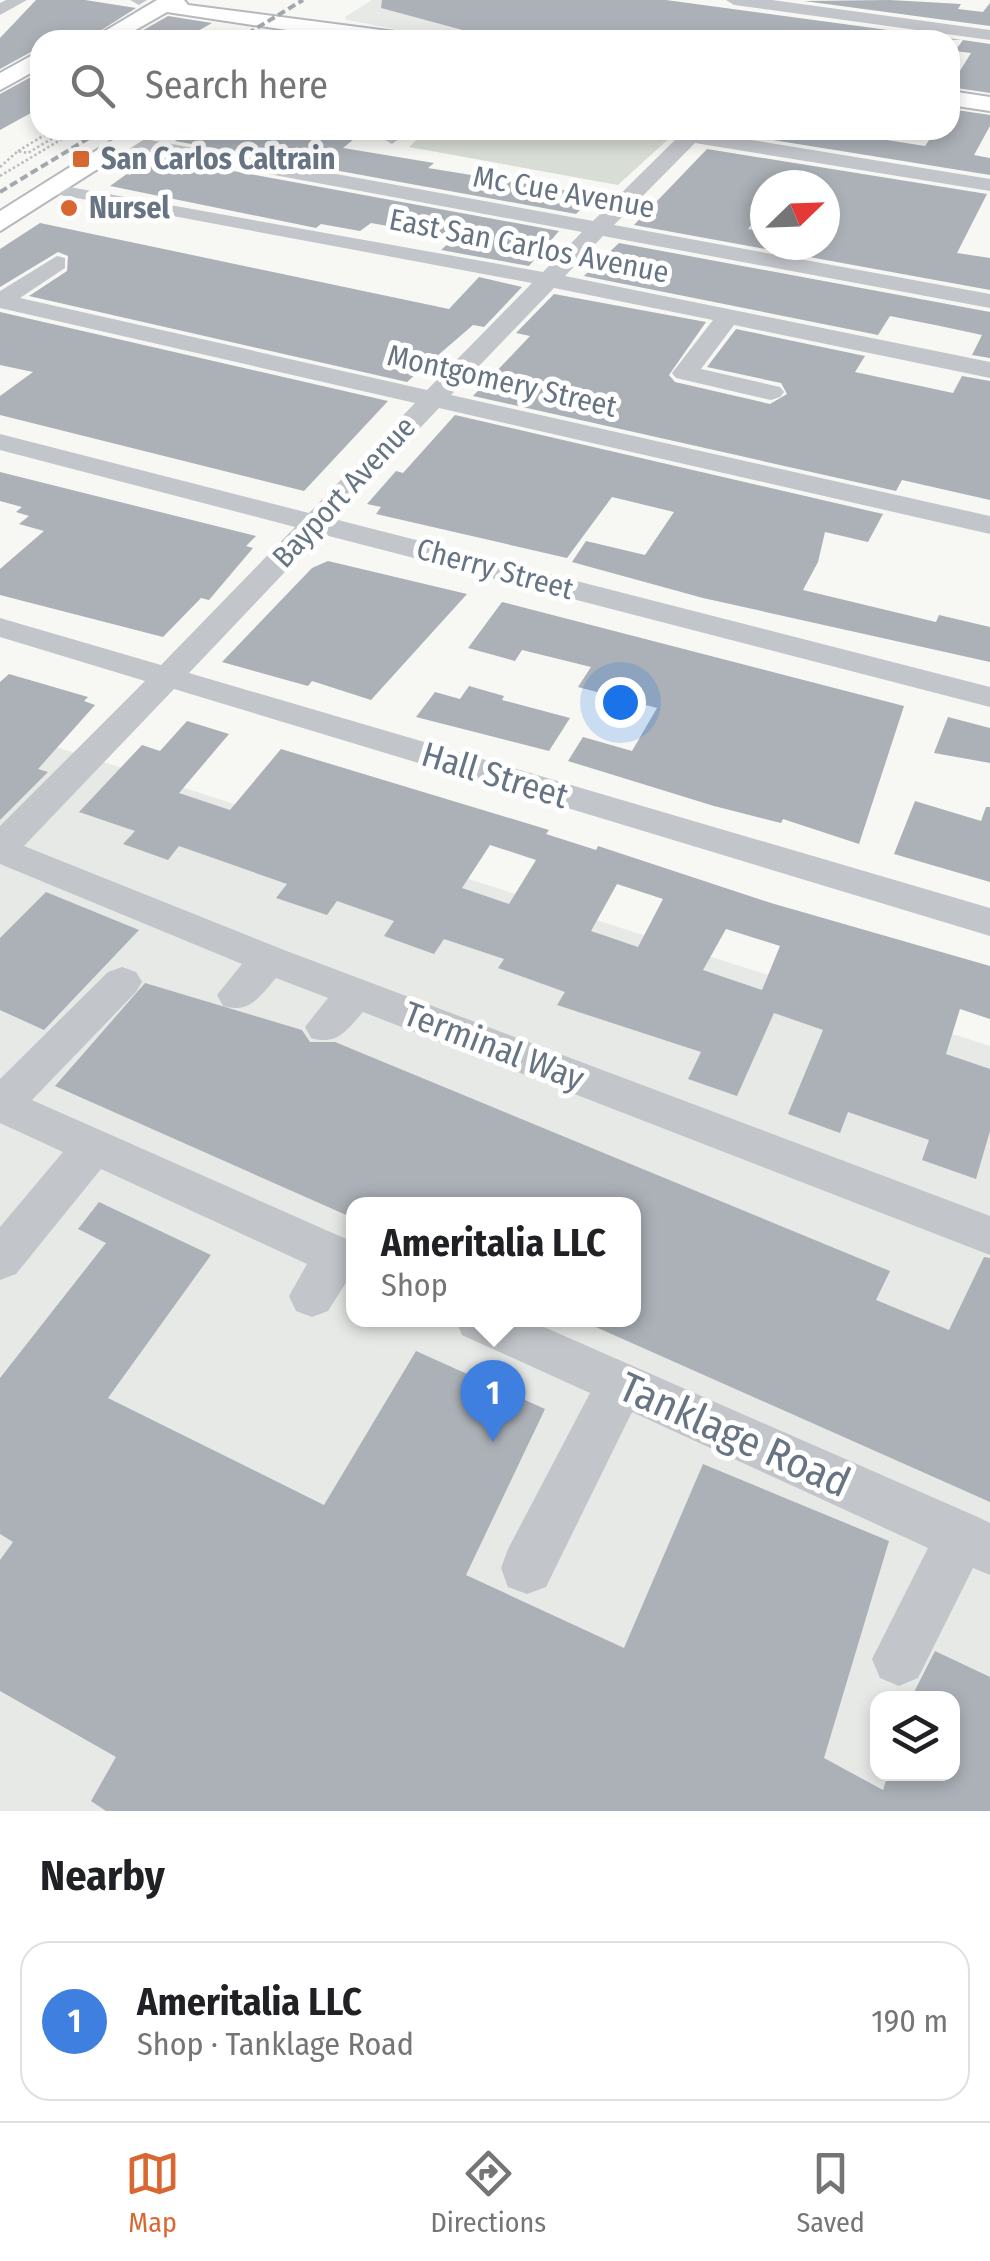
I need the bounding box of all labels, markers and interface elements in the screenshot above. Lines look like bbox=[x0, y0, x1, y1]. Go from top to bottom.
search box bbox=[30, 30, 960, 140]
icon: search bbox=[65, 58, 120, 113]
text: Search here bbox=[145, 62, 328, 108]
place label: San Carlos Caltrain bbox=[101, 141, 335, 177]
marker: San Carlos Caltrain bbox=[70, 148, 92, 170]
street label: Mc Cue Avenue bbox=[470, 158, 658, 226]
north arrow bbox=[750, 170, 840, 260]
place label: Nursel bbox=[89, 190, 171, 226]
marker: Nursel bbox=[58, 197, 80, 219]
street label: East San Carlos Avenue bbox=[386, 201, 672, 291]
street label: Montgomery Street bbox=[384, 337, 620, 425]
street label: Bayport Avenue bbox=[265, 409, 423, 575]
street label: Cherry Street bbox=[413, 531, 577, 607]
your location bbox=[595, 677, 646, 728]
street label: Hall Street bbox=[417, 733, 574, 817]
street label: Terminal Way bbox=[398, 992, 590, 1100]
popup bbox=[346, 1197, 641, 1327]
text: Ameritalia LLC bbox=[381, 1220, 606, 1266]
text: Shop bbox=[381, 1266, 448, 1304]
pin: 1 bbox=[460, 1360, 526, 1442]
street label: Tanklage Road bbox=[611, 1362, 858, 1508]
map controls bbox=[870, 1691, 960, 1781]
button: layers bbox=[870, 1691, 960, 1781]
text: Nearby bbox=[40, 1851, 165, 1901]
text: Ameritalia LLC bbox=[137, 1979, 362, 2025]
text: 1 bbox=[68, 2002, 81, 2040]
text: 190 m bbox=[871, 2002, 948, 2040]
text: Shop · Tanklage Road bbox=[137, 2025, 414, 2063]
tab: Map bbox=[125, 2146, 180, 2239]
tab: Directions bbox=[430, 2146, 546, 2239]
tab: Saved bbox=[796, 2146, 865, 2239]

